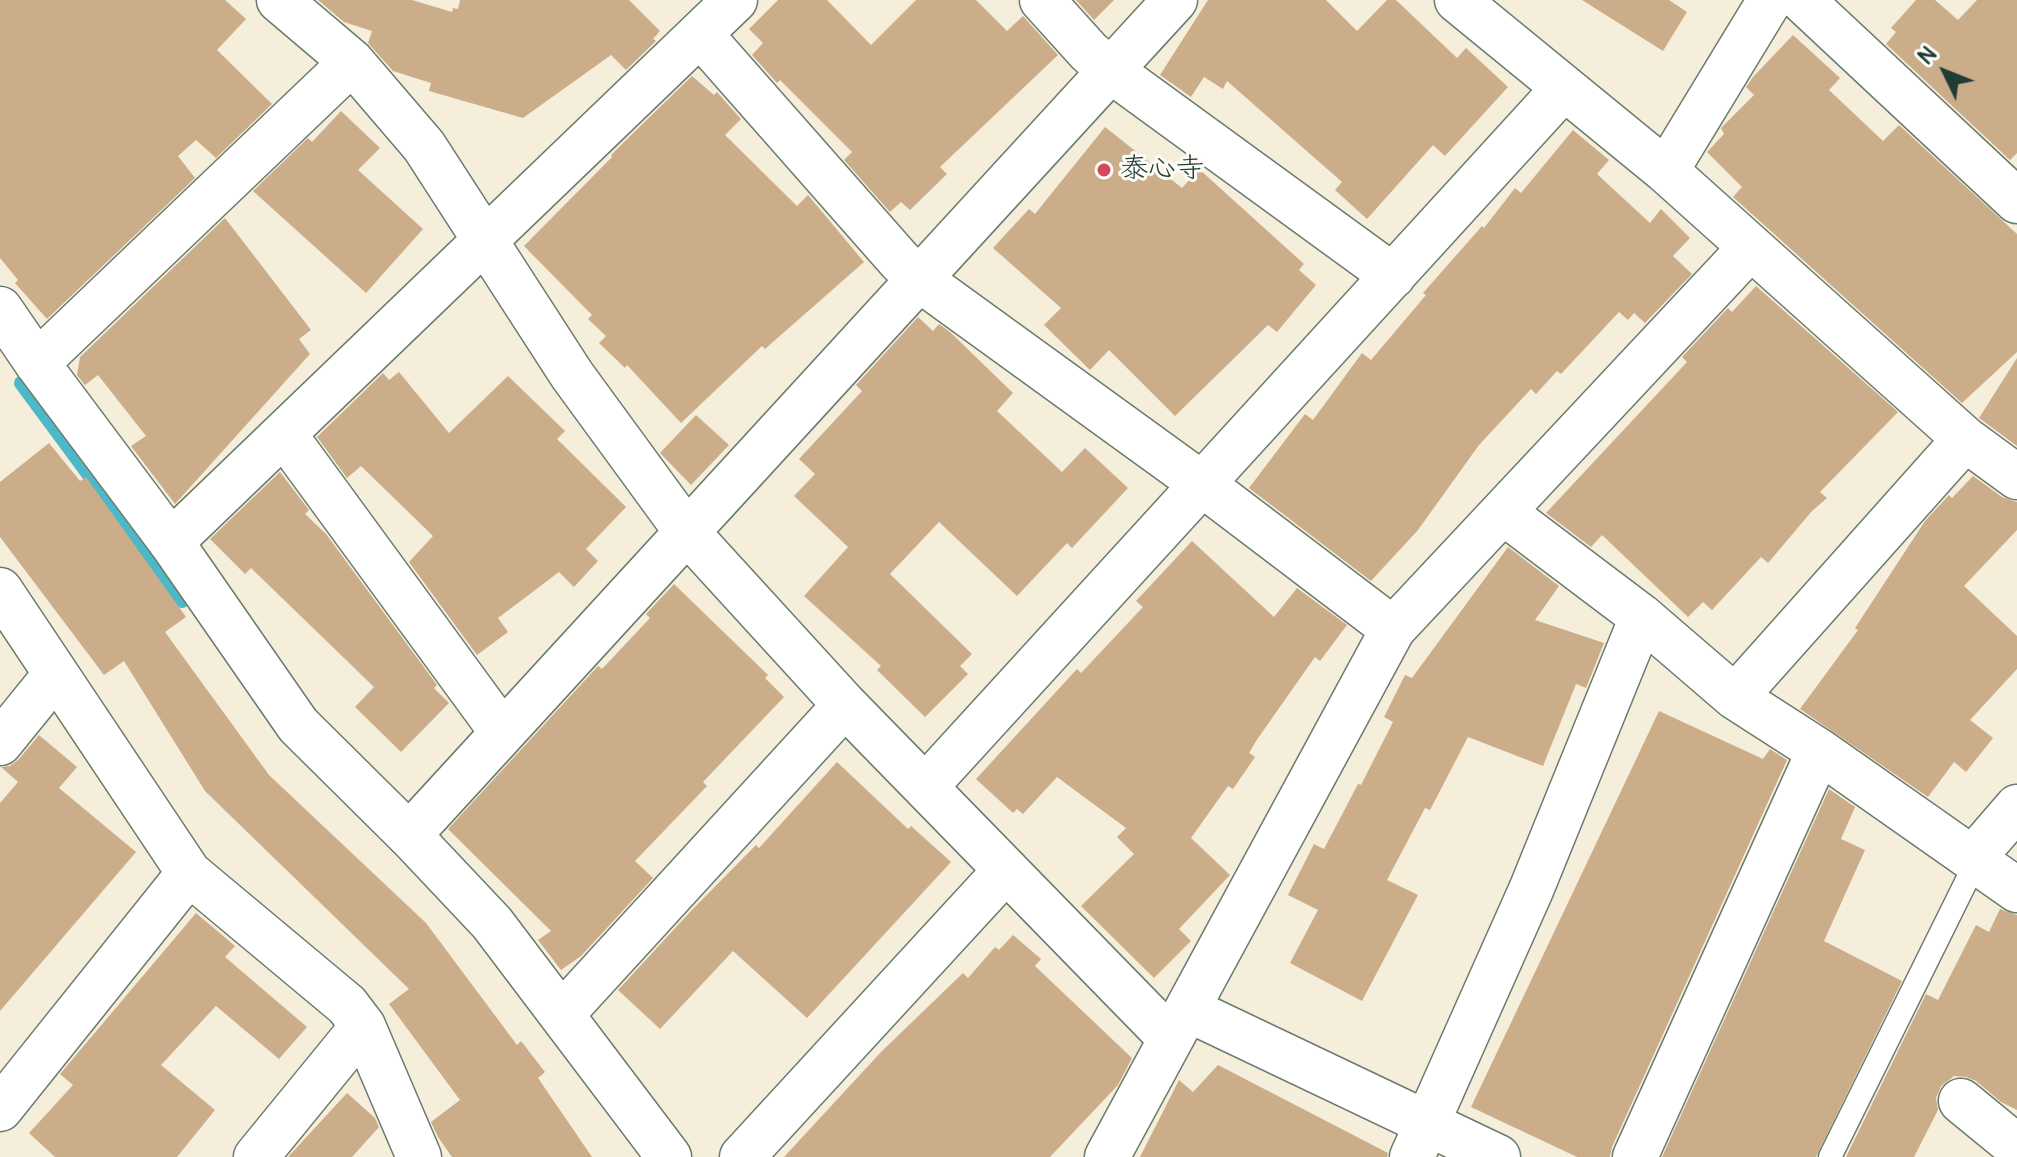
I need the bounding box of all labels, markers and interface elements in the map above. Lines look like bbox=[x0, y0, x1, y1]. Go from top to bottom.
north arrow bbox=[1905, 32, 1985, 112]
text: N bbox=[1912, 41, 1943, 71]
place label: 泰心寺 bbox=[1120, 153, 1204, 187]
marker: 泰心寺 bbox=[1095, 161, 1113, 179]

